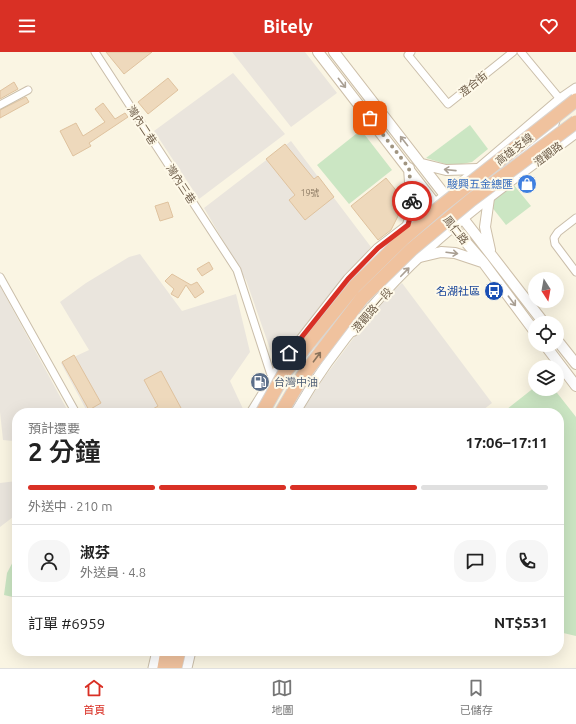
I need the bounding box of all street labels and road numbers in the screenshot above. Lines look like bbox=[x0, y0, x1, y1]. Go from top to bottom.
street label: 澄合街 bbox=[456, 69, 490, 99]
street label: 灣內二巷 bbox=[125, 103, 159, 147]
street label: 高雄支線 bbox=[493, 131, 535, 167]
street label: 澄觀路 bbox=[531, 139, 565, 169]
street label: 灣內三巷 bbox=[164, 162, 198, 206]
street label: 鳳仁路 bbox=[441, 213, 471, 247]
street label: 澄觀路一段 bbox=[349, 285, 395, 335]

